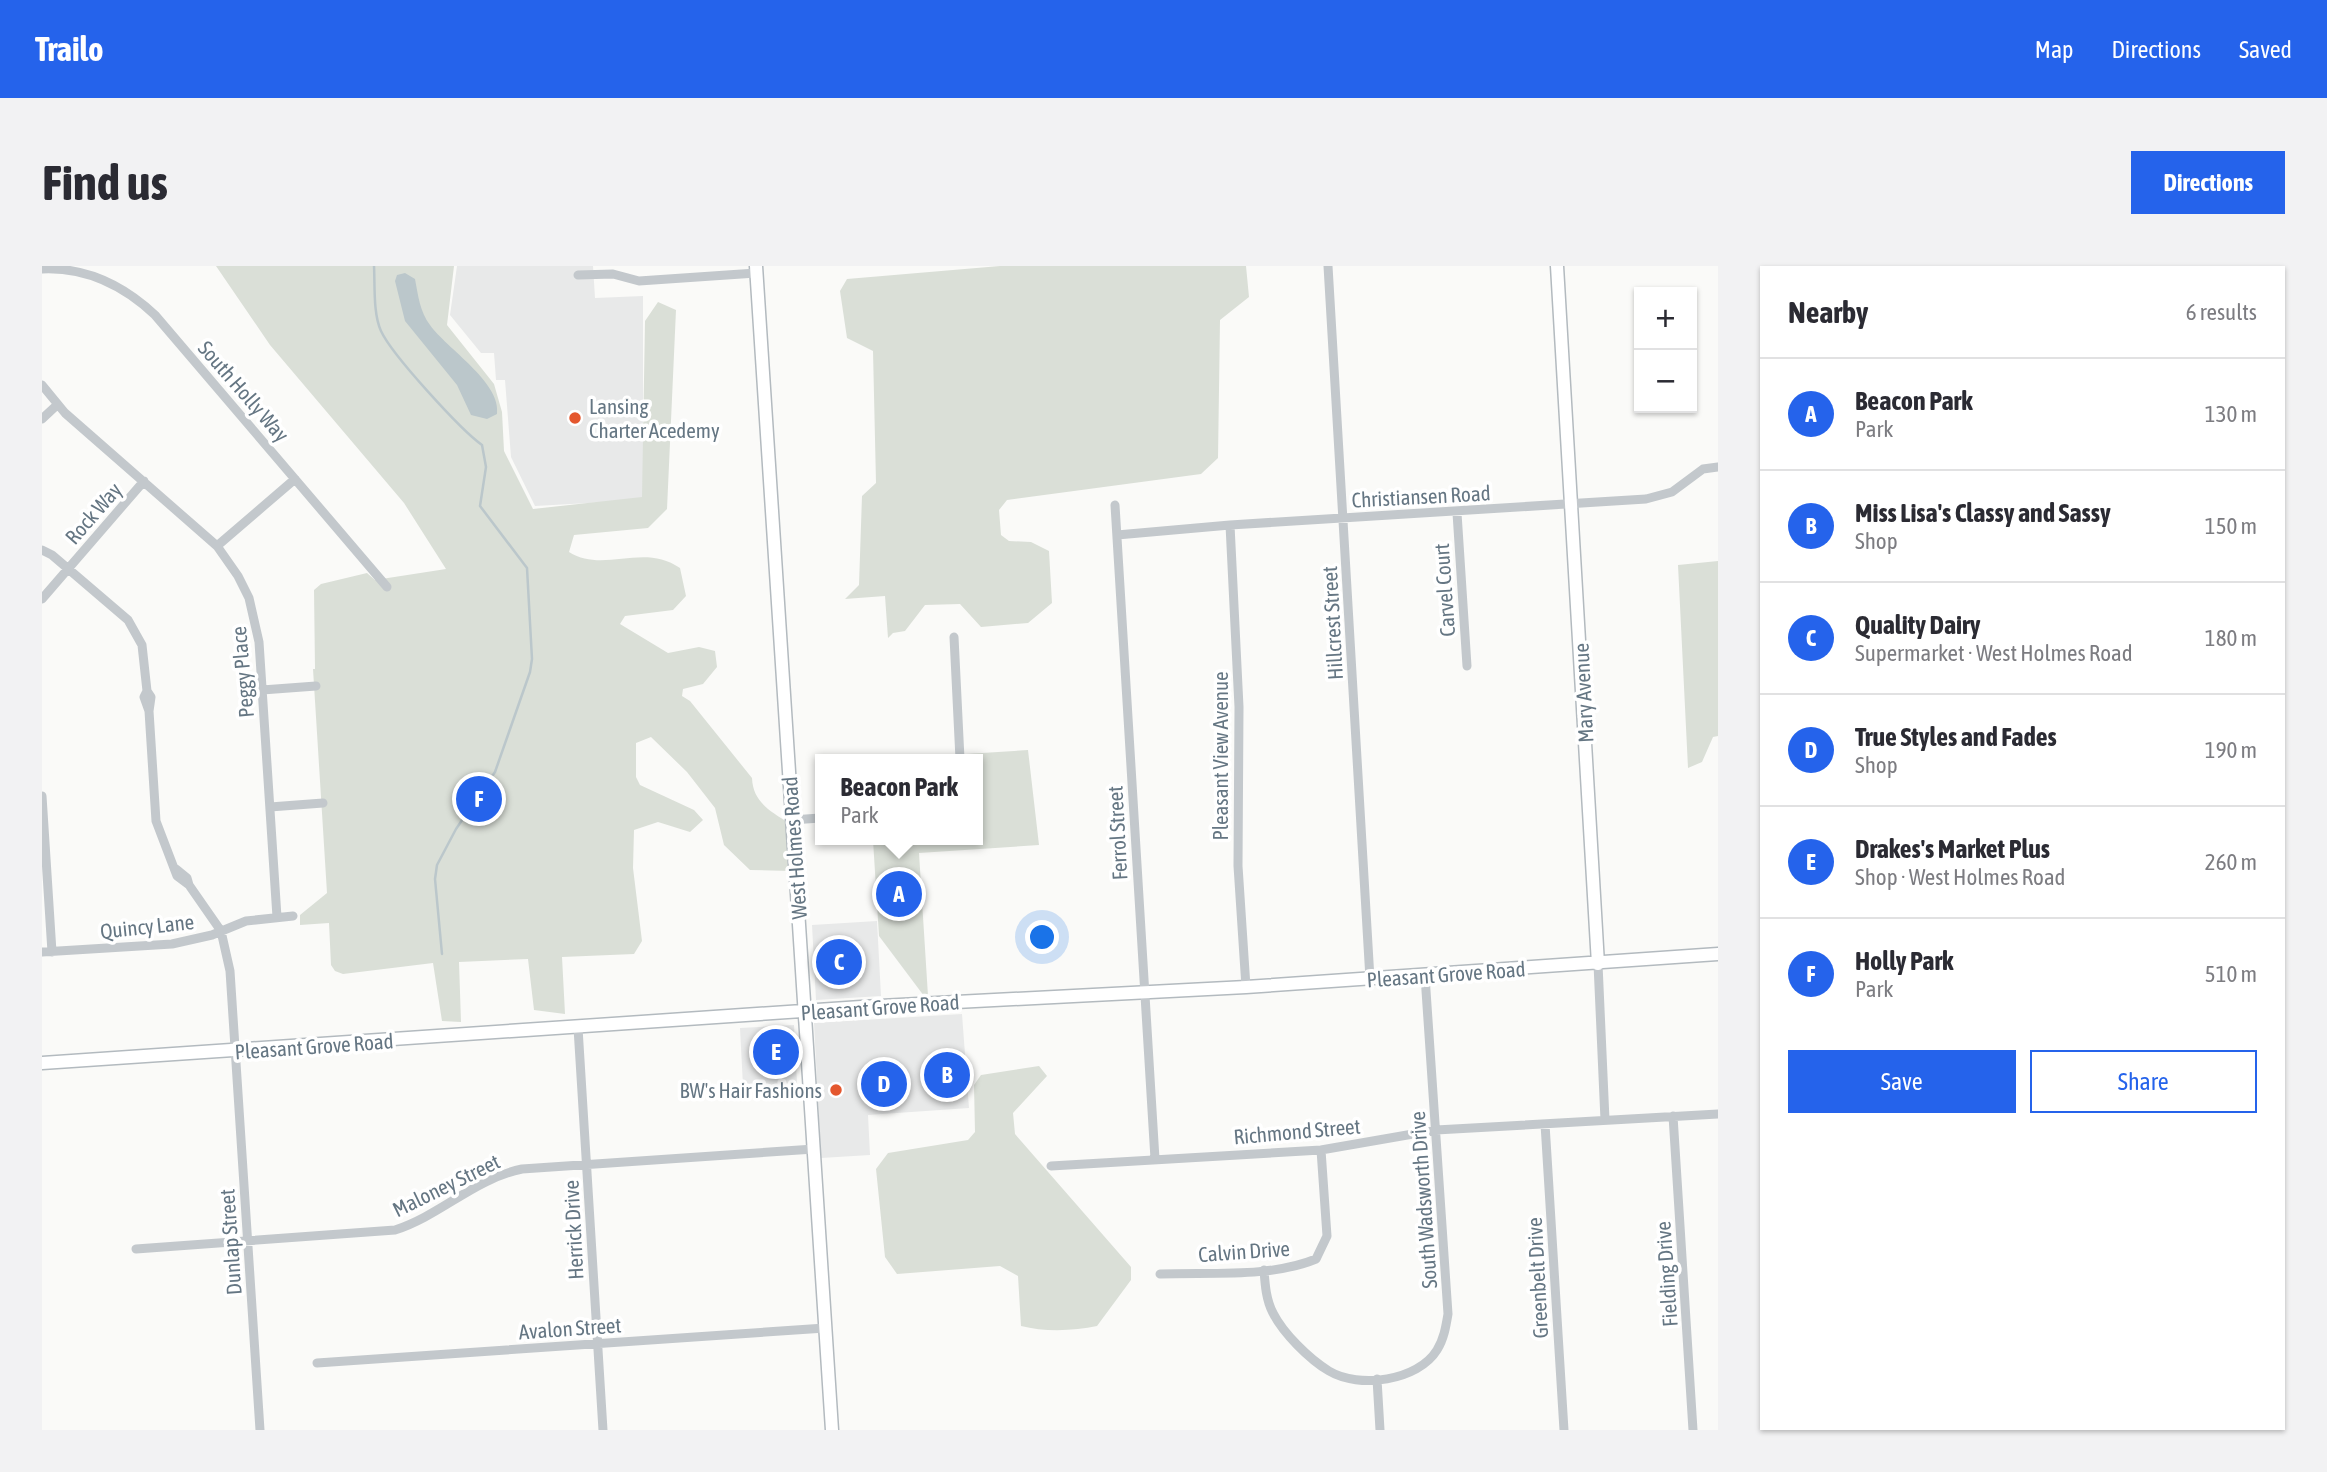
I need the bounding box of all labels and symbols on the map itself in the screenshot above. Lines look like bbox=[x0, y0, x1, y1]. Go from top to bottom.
street label: South Holly Way bbox=[194, 336, 294, 446]
place label: Lansing Charter Acedemy bbox=[589, 394, 720, 442]
marker: Lansing Charter Acedemy bbox=[567, 410, 583, 426]
street label: Rock Way bbox=[60, 477, 126, 549]
street label: Christiansen Road bbox=[1351, 480, 1491, 512]
street label: Carvel Court bbox=[1429, 543, 1459, 637]
street label: Hillcrest Street bbox=[1317, 566, 1347, 680]
street label: Peggy Place bbox=[226, 625, 258, 719]
street label: Mary Avenue bbox=[1568, 643, 1598, 743]
street label: Pleasant View Avenue bbox=[1208, 671, 1232, 841]
pin: F bbox=[456, 773, 502, 825]
street label: West Holmes Road bbox=[777, 776, 811, 920]
street label: Ferrol Street bbox=[1103, 785, 1131, 881]
pin: A bbox=[876, 868, 922, 920]
street label: Quincy Lane bbox=[99, 909, 195, 943]
your location bbox=[1025, 920, 1059, 954]
pin: C bbox=[816, 936, 862, 988]
street label: Pleasant Grove Road bbox=[1366, 956, 1526, 992]
street label: Pleasant Grove Road bbox=[800, 989, 960, 1025]
pin: E bbox=[753, 1026, 799, 1078]
street label: Pleasant Grove Road bbox=[234, 1028, 394, 1064]
pin: B bbox=[924, 1049, 970, 1101]
pin: D bbox=[861, 1058, 907, 1110]
place label: BW's Hair Fashions bbox=[680, 1078, 822, 1102]
marker: BW's Hair Fashions bbox=[828, 1082, 844, 1098]
street label: South Wadsworth Drive bbox=[1405, 1111, 1441, 1289]
street label: Richmond Street bbox=[1233, 1113, 1361, 1149]
street label: Maloney Street bbox=[389, 1149, 503, 1221]
street label: Herrick Drive bbox=[558, 1180, 588, 1280]
street label: Dunlap Street bbox=[214, 1188, 246, 1296]
street label: Greenbelt Drive bbox=[1522, 1217, 1552, 1339]
street label: Fielding Drive bbox=[1650, 1220, 1682, 1328]
street label: Calvin Drive bbox=[1197, 1236, 1291, 1266]
street label: Avalon Street bbox=[518, 1312, 622, 1344]

